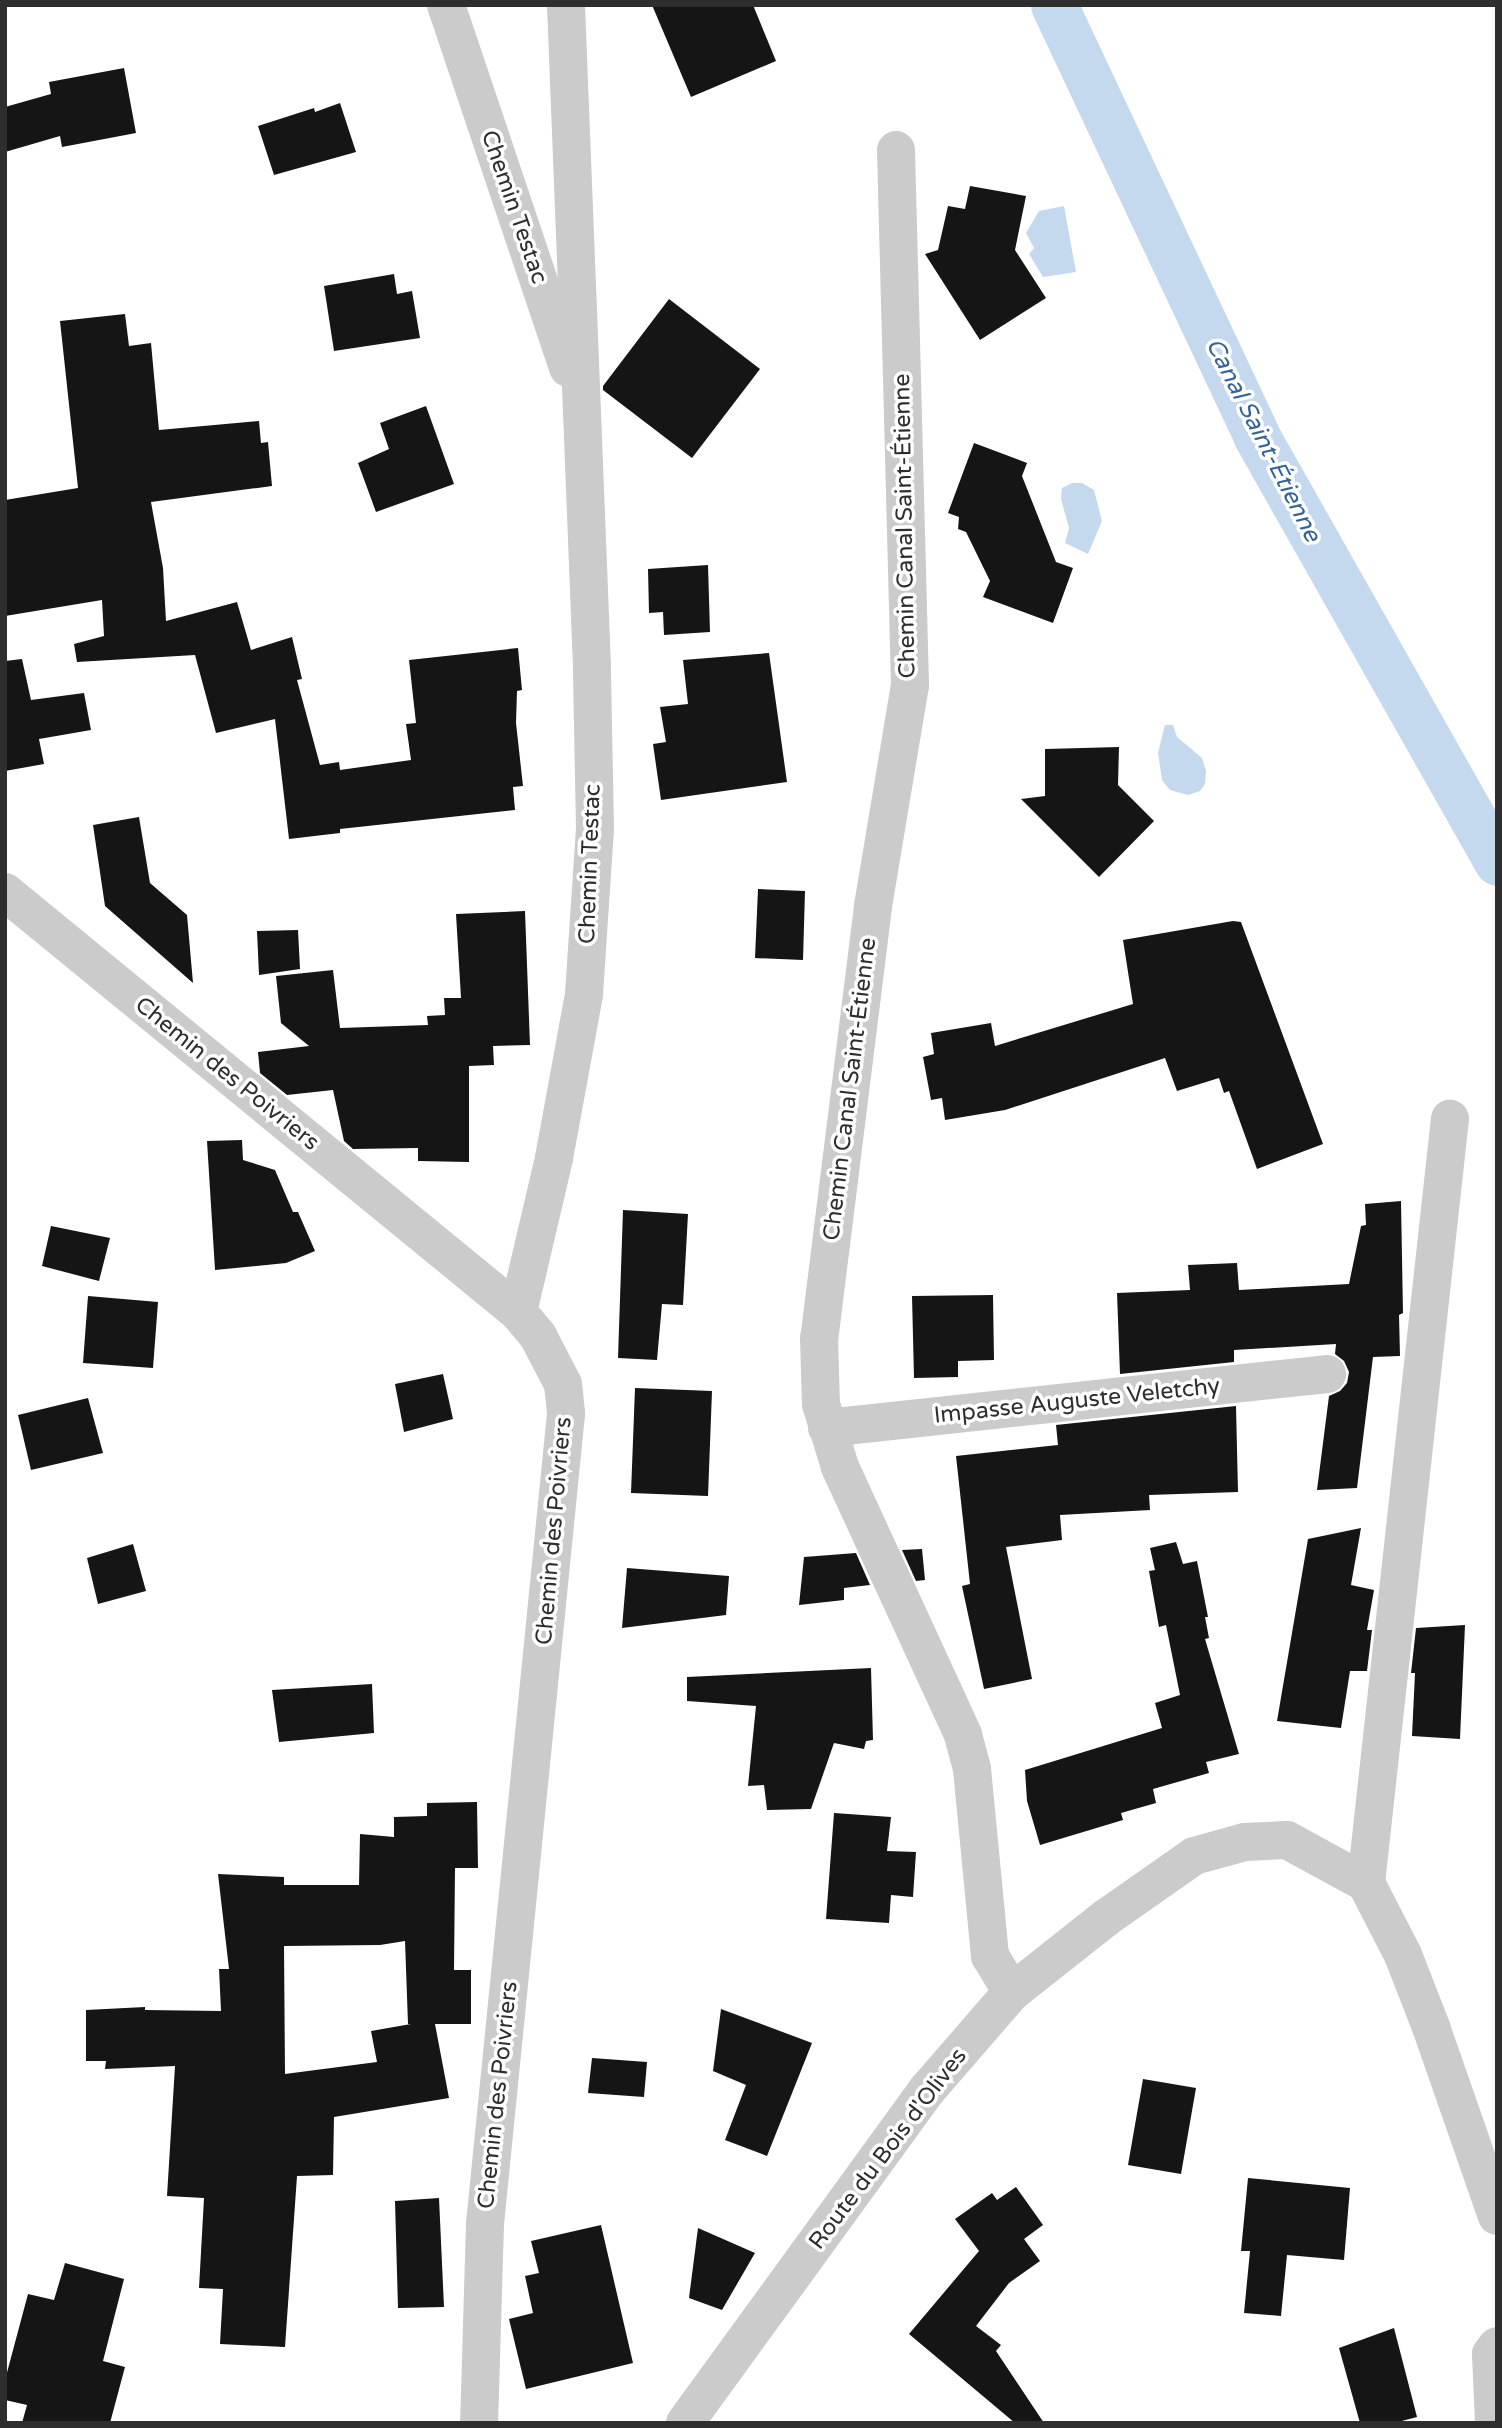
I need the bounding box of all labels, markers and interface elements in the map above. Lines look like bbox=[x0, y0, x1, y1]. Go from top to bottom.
street label: Chemin Testac bbox=[475, 127, 553, 287]
water label: Canal Saint-Étienne bbox=[1199, 333, 1327, 547]
street label: Chemin Canal Saint-Étienne bbox=[889, 373, 921, 679]
street label: Chemin Testac bbox=[573, 783, 607, 945]
street label: Chemin Canal Saint-Étienne bbox=[818, 936, 882, 1242]
street label: Chemin des Poivriers bbox=[129, 991, 325, 1157]
street label: Impasse Auguste Veletchy bbox=[933, 1372, 1221, 1430]
street label: Chemin des Poivriers bbox=[530, 1416, 578, 1646]
street label: Chemin des Poivriers bbox=[472, 1980, 524, 2210]
street label: Route du Bois d'Olives bbox=[803, 2043, 973, 2255]

